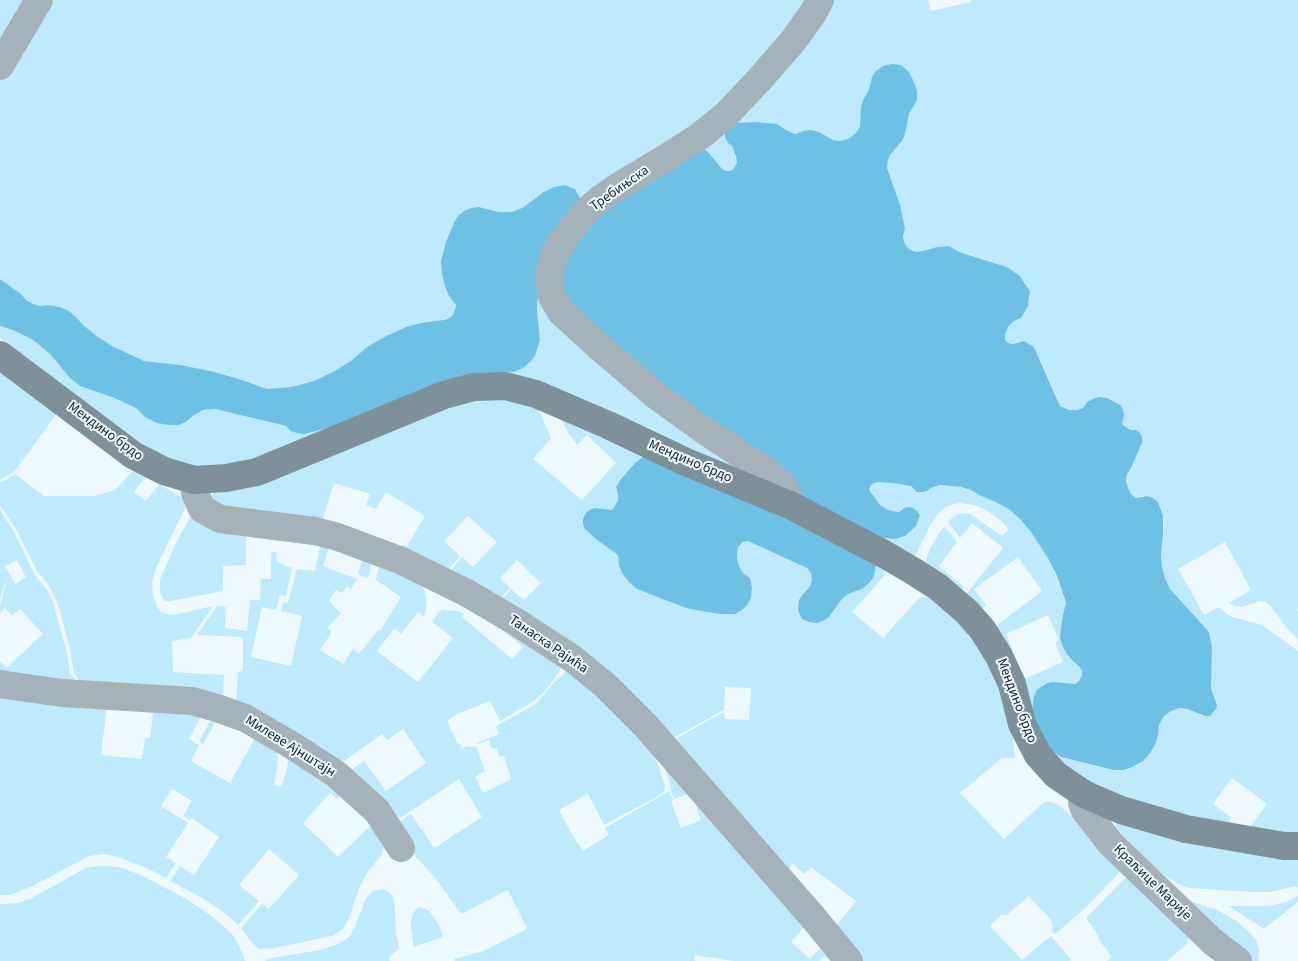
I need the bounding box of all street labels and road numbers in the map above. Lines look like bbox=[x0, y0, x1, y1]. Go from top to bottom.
street label: Требињска bbox=[587, 163, 653, 215]
street label: Мендино брдо bbox=[64, 399, 146, 465]
street label: Мендино брдо bbox=[646, 437, 734, 487]
street label: Танаска Рајића bbox=[505, 612, 591, 678]
street label: Мендино брдо bbox=[992, 656, 1040, 746]
street label: Милеве Ајнштајн bbox=[242, 713, 338, 781]
street label: Краљице Марије bbox=[1110, 842, 1194, 924]

